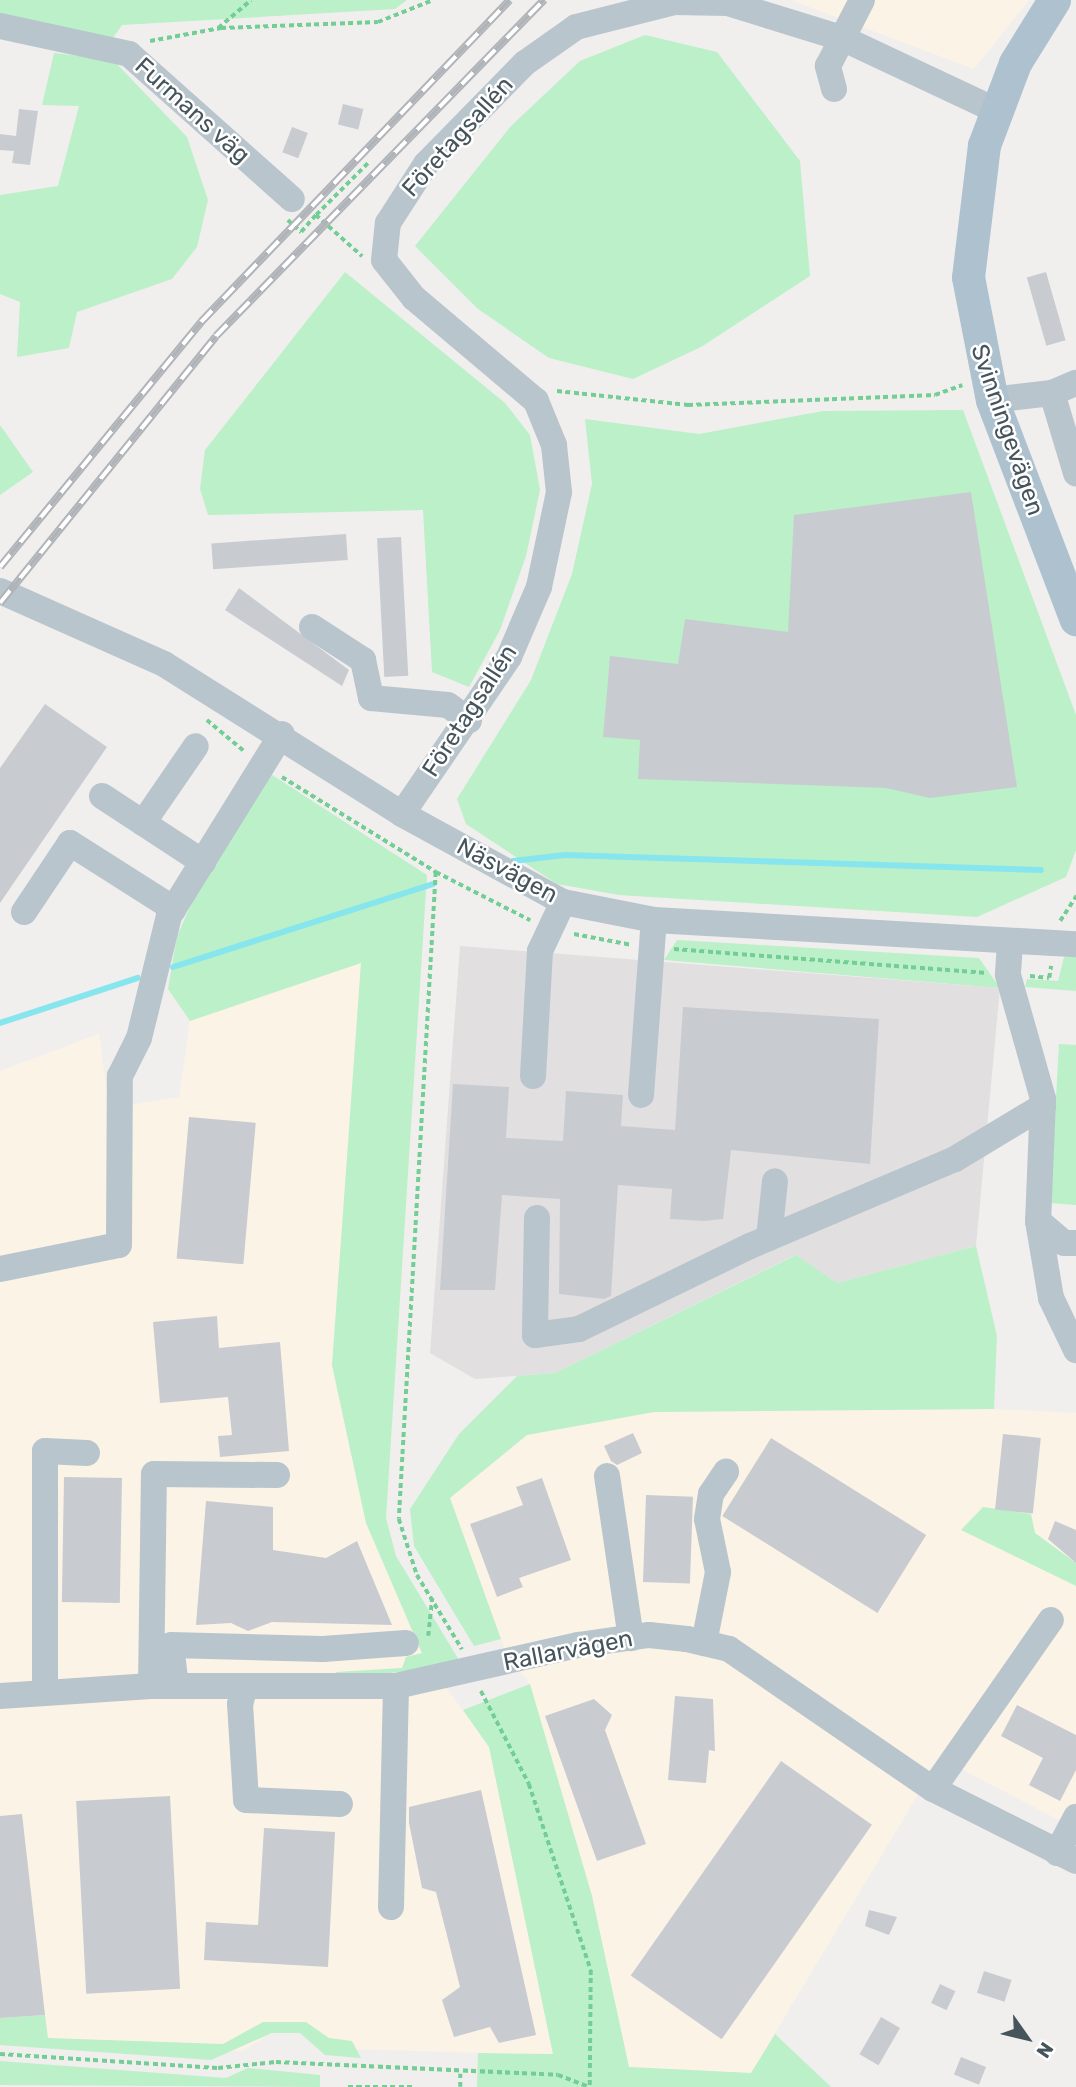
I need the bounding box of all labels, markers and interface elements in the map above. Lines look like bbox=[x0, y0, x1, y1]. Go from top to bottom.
street label: Furmans väg bbox=[128, 52, 256, 170]
street label: Företagsallén bbox=[396, 71, 520, 203]
street label: Svinningevägen bbox=[964, 341, 1050, 519]
street label: Företagsallén bbox=[417, 639, 523, 783]
street label: Näsvägen bbox=[452, 832, 562, 910]
street label: Rallarvägen bbox=[501, 1624, 635, 1678]
north arrow bbox=[992, 2003, 1062, 2073]
text: N bbox=[1031, 2038, 1058, 2062]

